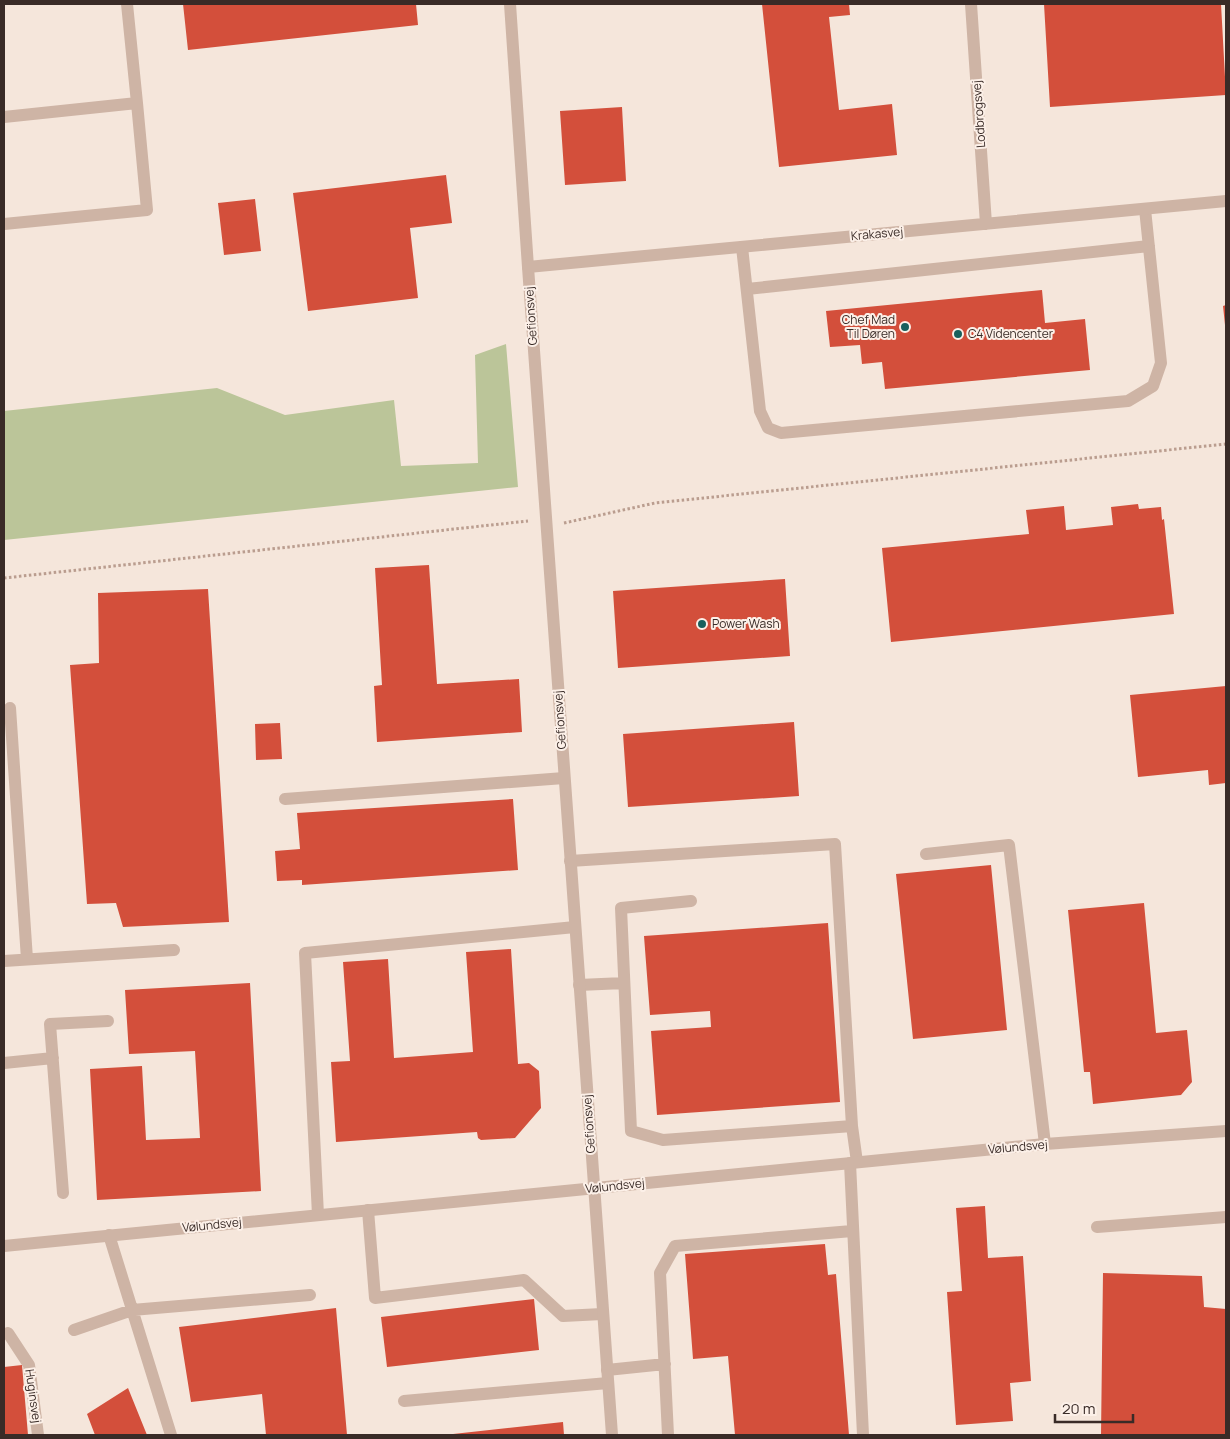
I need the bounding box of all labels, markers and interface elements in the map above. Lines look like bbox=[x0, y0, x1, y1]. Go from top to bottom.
street label: Lodbrogsvej bbox=[968, 80, 989, 148]
street label: Krakasvej bbox=[850, 223, 904, 244]
street label: Gefionsvej bbox=[520, 286, 541, 346]
place label: Chef Mad Til Døren bbox=[842, 311, 895, 342]
marker: Chef Mad Til Døren bbox=[899, 321, 911, 333]
place label: C4 Videncenter bbox=[968, 325, 1054, 342]
marker: C4 Videncenter bbox=[952, 328, 964, 340]
place label: Power Wash bbox=[712, 615, 780, 632]
marker: Power Wash bbox=[696, 618, 708, 630]
street label: Gefionsvej bbox=[549, 690, 570, 750]
street label: Gefionsvej bbox=[578, 1094, 599, 1154]
street label: Vølundsvej bbox=[987, 1135, 1048, 1158]
street label: Vølundsvej bbox=[584, 1174, 646, 1197]
street label: Vølundsvej bbox=[181, 1213, 243, 1236]
street label: Huginsvej bbox=[21, 1368, 46, 1424]
scale bar bbox=[1055, 1392, 1132, 1424]
text: 20 m bbox=[1062, 1398, 1095, 1419]

